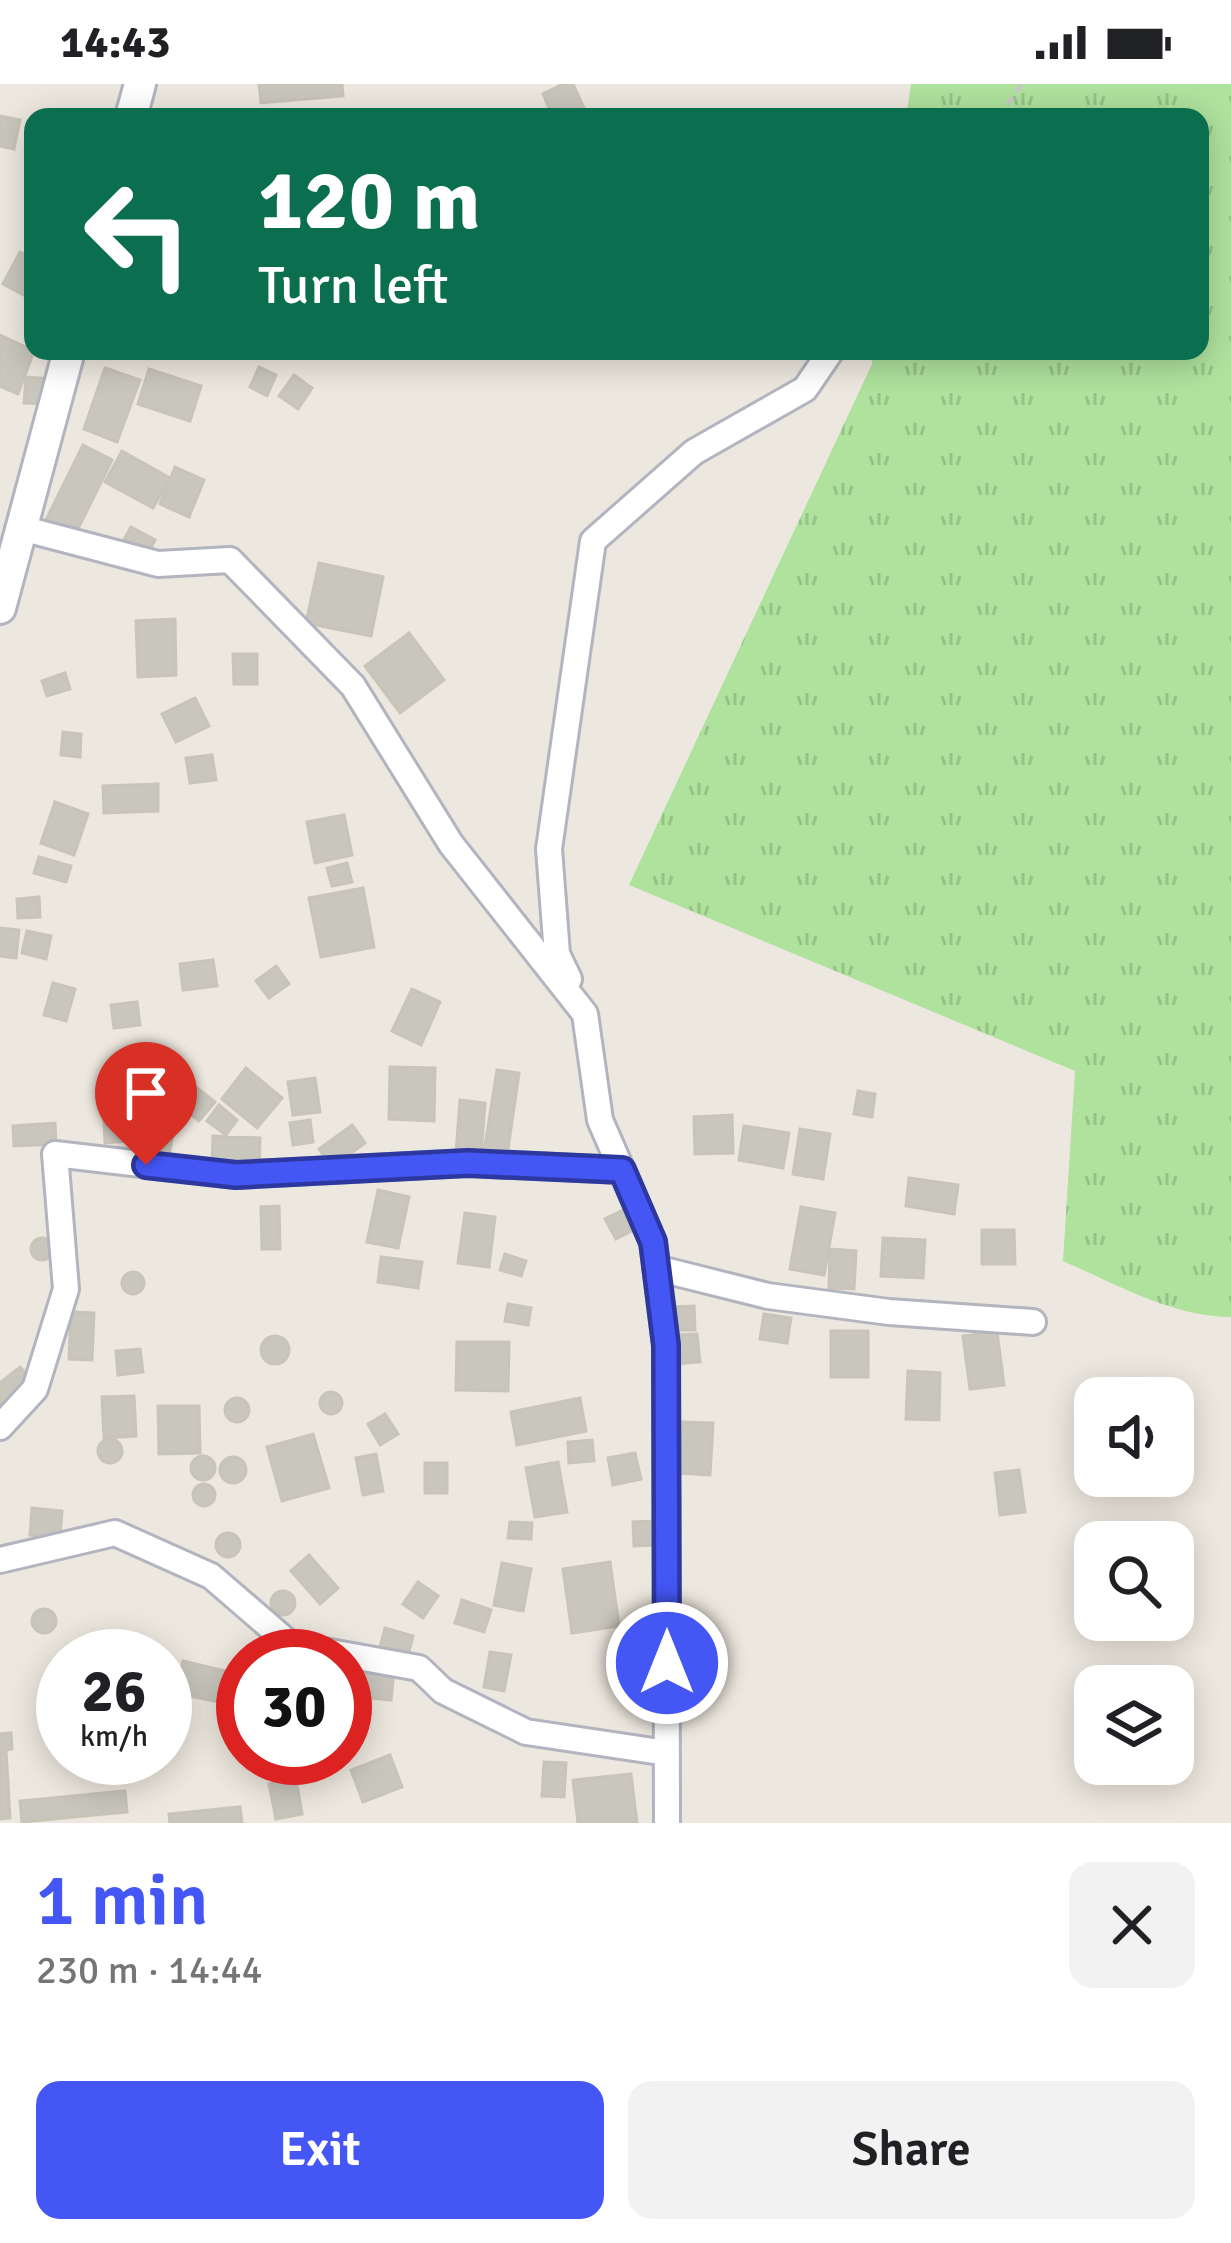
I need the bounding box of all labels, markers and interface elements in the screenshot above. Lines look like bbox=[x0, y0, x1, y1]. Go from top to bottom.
text: 14:43 bbox=[60, 15, 170, 70]
text: 120 m bbox=[258, 149, 480, 253]
icon: left bbox=[60, 156, 216, 312]
text: Turn left bbox=[258, 252, 448, 319]
pin bbox=[95, 1042, 197, 1165]
icon: arrive bbox=[113, 1060, 179, 1126]
map controls bbox=[1074, 1377, 1194, 1785]
button: sound bbox=[1074, 1377, 1194, 1497]
button: search bbox=[1074, 1521, 1194, 1641]
position arrow bbox=[604, 1600, 730, 1726]
speed limit sign: 30 bbox=[216, 1629, 372, 1785]
text: 26 bbox=[82, 1655, 146, 1729]
button: layers bbox=[1074, 1665, 1194, 1785]
text: km/h bbox=[80, 1718, 148, 1755]
text: 1 min bbox=[36, 1856, 208, 1945]
button: close bbox=[1069, 1862, 1195, 1988]
text: 230 m · 14:44 bbox=[36, 1946, 263, 1994]
button: Exit bbox=[36, 2081, 604, 2219]
button: Share bbox=[628, 2081, 1195, 2219]

